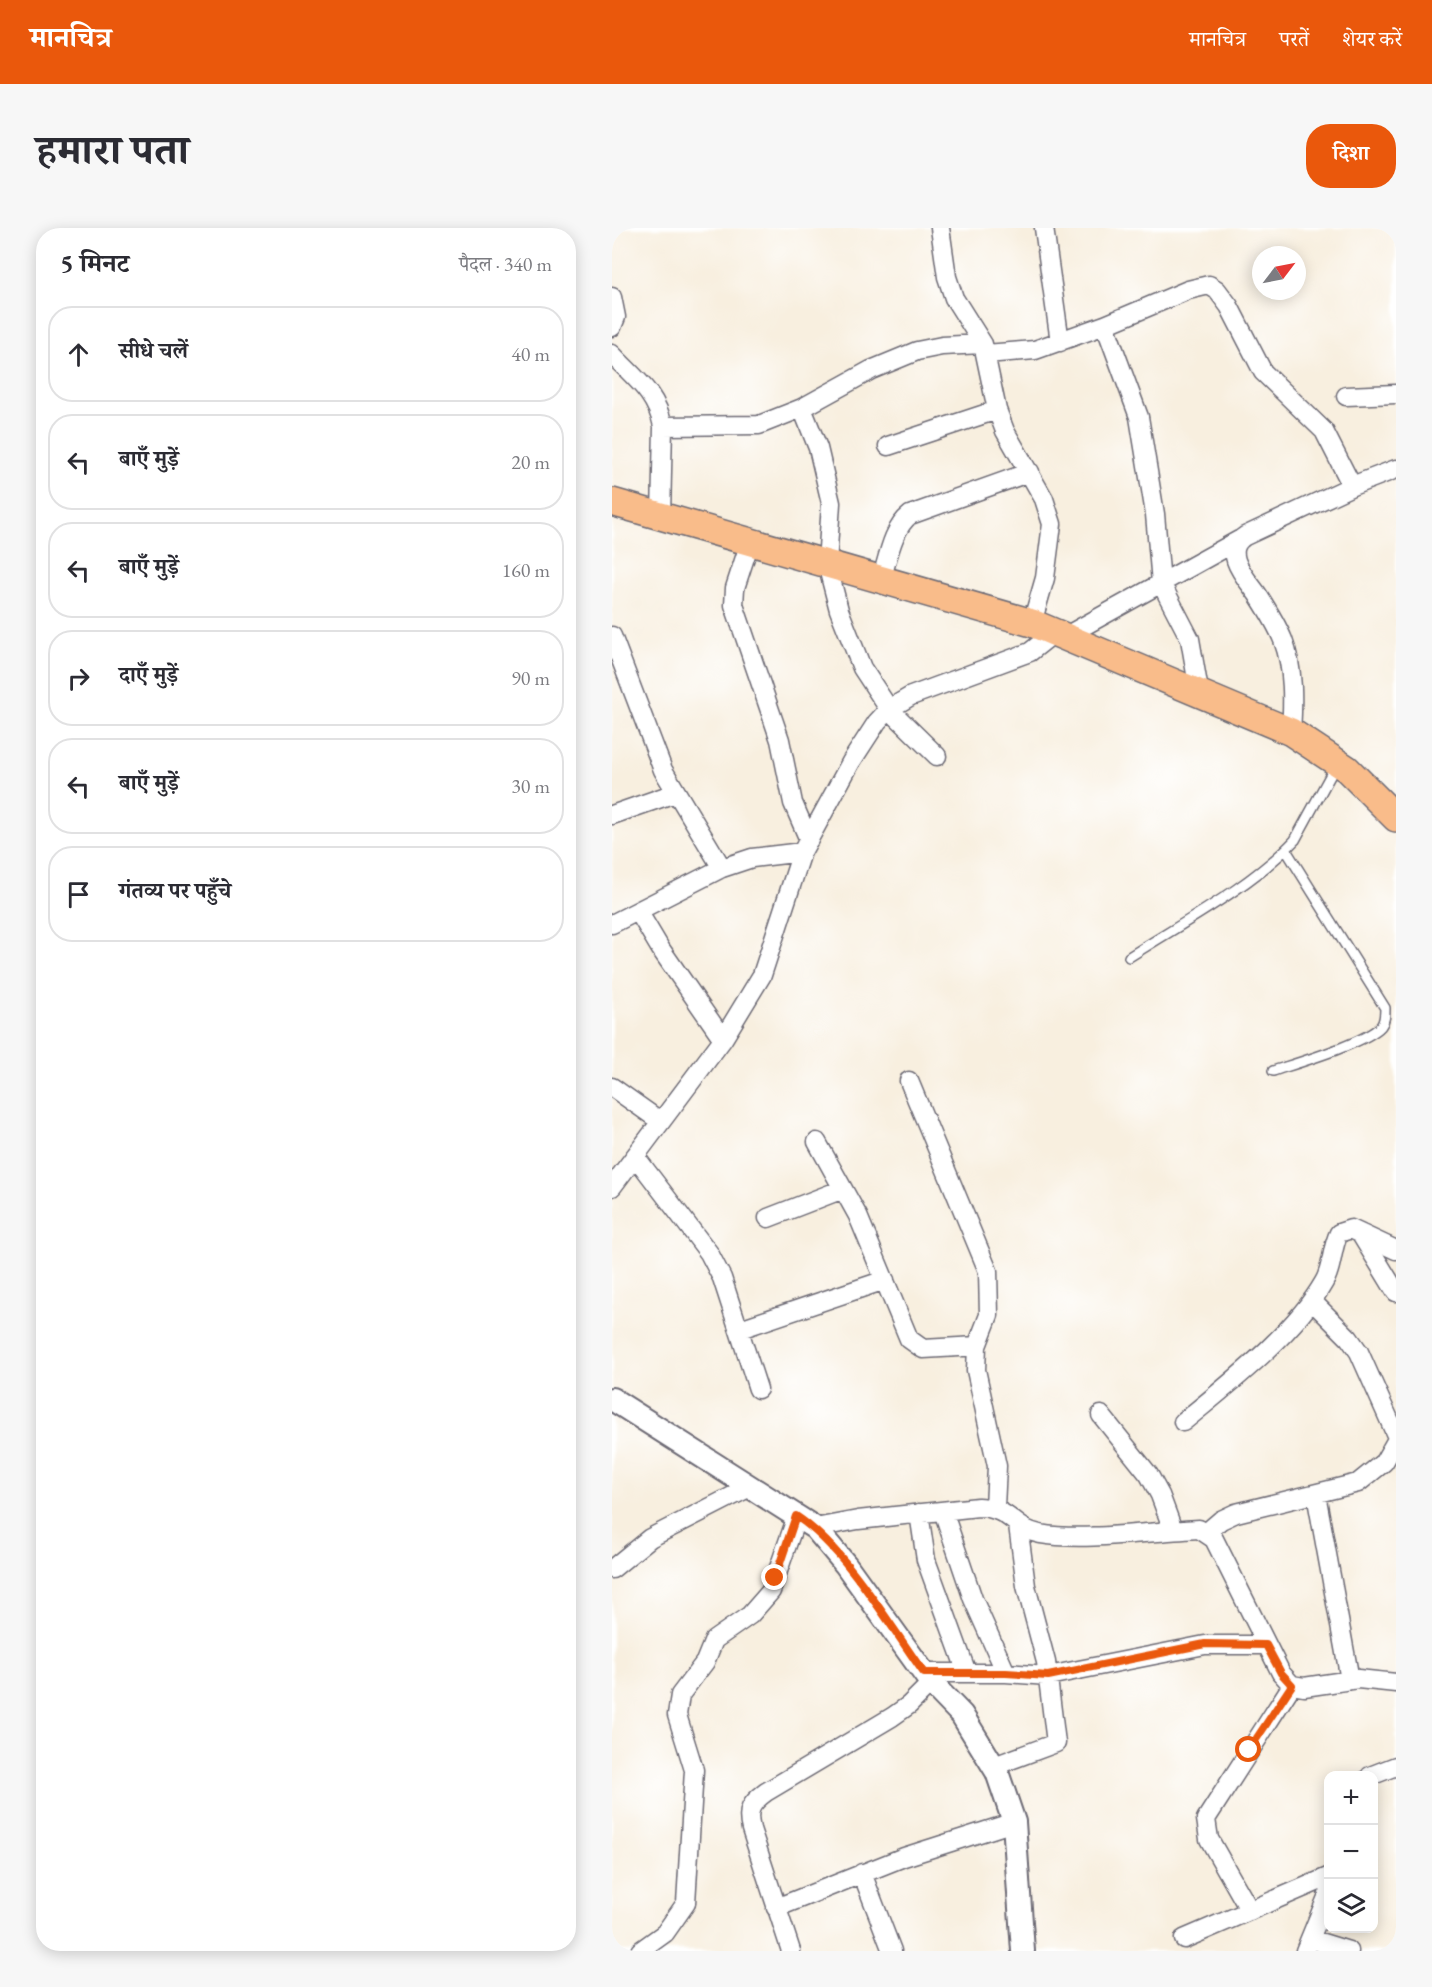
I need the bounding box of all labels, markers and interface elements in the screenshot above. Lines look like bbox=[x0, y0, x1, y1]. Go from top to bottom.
text: मानचित्र bbox=[30, 19, 112, 55]
text: मानचित्र bbox=[1189, 25, 1246, 52]
text: परतें bbox=[1279, 25, 1309, 52]
text: शेयर करें bbox=[1342, 25, 1402, 52]
text: हमारा पता bbox=[36, 122, 189, 177]
button: दिशा bbox=[1306, 124, 1396, 188]
text: 5 मिनट bbox=[60, 246, 129, 280]
north arrow bbox=[1252, 246, 1306, 300]
text: पैदल · 340 m bbox=[459, 251, 552, 277]
text: सीधे चलें bbox=[119, 336, 188, 365]
icon: ahead bbox=[62, 338, 95, 371]
text: 40 m bbox=[511, 341, 550, 367]
text: बाएँ मुड़ें bbox=[119, 444, 179, 473]
icon: left bbox=[62, 446, 95, 479]
text: 20 m bbox=[511, 449, 550, 475]
text: बाएँ मुड़ें bbox=[119, 552, 179, 581]
icon: left bbox=[62, 554, 95, 587]
text: 160 m bbox=[502, 557, 550, 583]
text: दाएँ मुड़ें bbox=[119, 660, 178, 689]
icon: right bbox=[62, 662, 95, 695]
text: 90 m bbox=[511, 665, 550, 691]
text: बाएँ मुड़ें bbox=[119, 768, 179, 797]
icon: left bbox=[62, 770, 95, 803]
text: 30 m bbox=[511, 773, 550, 799]
text: गंतव्य पर पहुँचे bbox=[119, 876, 231, 905]
icon: arrive bbox=[62, 878, 95, 911]
route end bbox=[761, 1564, 787, 1590]
route start bbox=[1235, 1736, 1261, 1762]
map controls bbox=[1324, 1771, 1378, 1933]
button: + bbox=[1324, 1771, 1378, 1825]
button: − bbox=[1324, 1825, 1378, 1879]
button: layers bbox=[1324, 1879, 1378, 1933]

